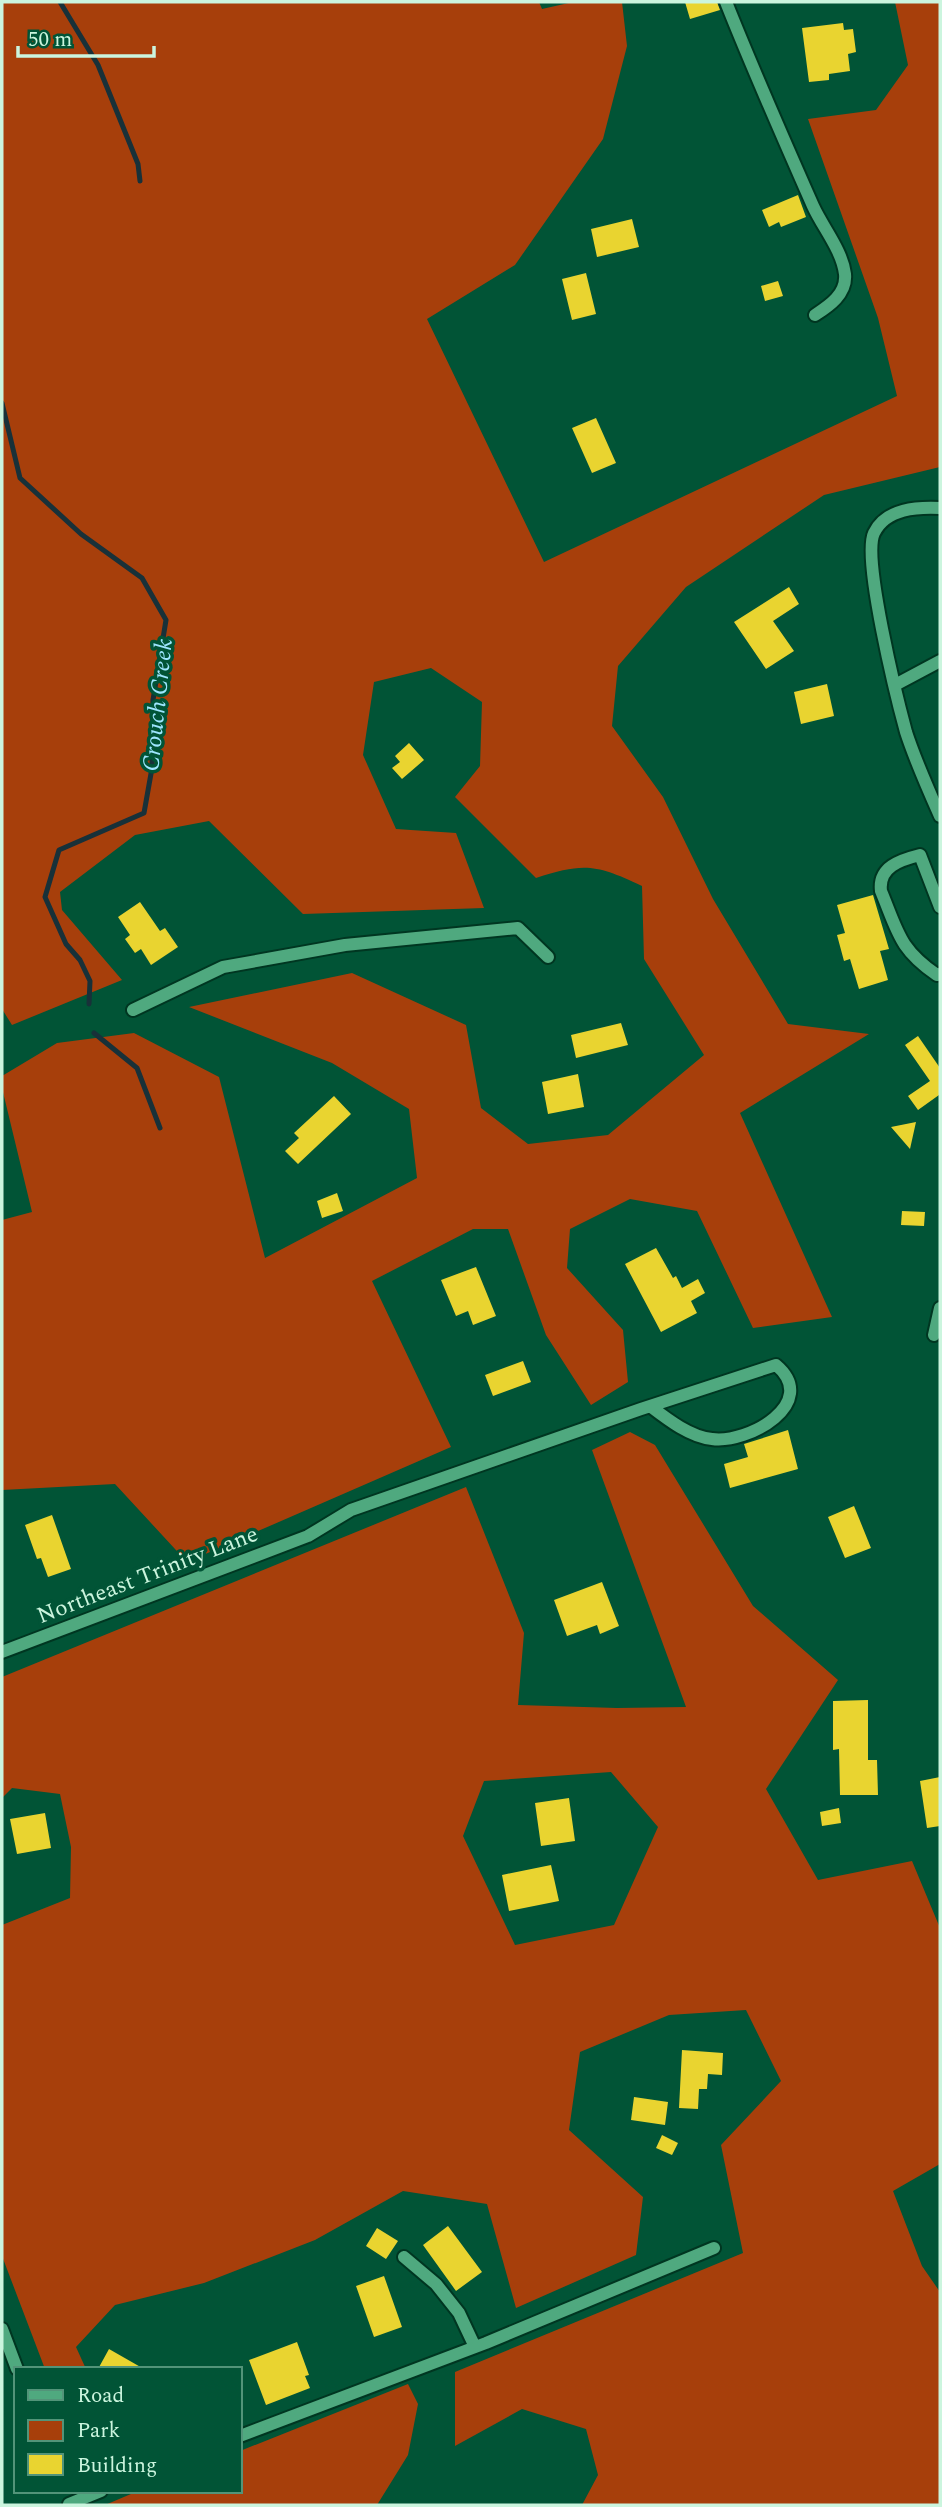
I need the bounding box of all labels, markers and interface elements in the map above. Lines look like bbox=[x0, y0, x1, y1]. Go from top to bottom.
scale bar bbox=[18, 14, 154, 58]
text: 50 m bbox=[28, 24, 72, 56]
water label: Crouch Creek bbox=[133, 637, 183, 773]
street label: Northeast Trinity Lane bbox=[32, 1517, 263, 1634]
legend bbox=[14, 2367, 242, 2493]
text: Road bbox=[77, 2380, 124, 2412]
text: Park bbox=[77, 2415, 121, 2447]
text: Building bbox=[77, 2450, 157, 2482]

